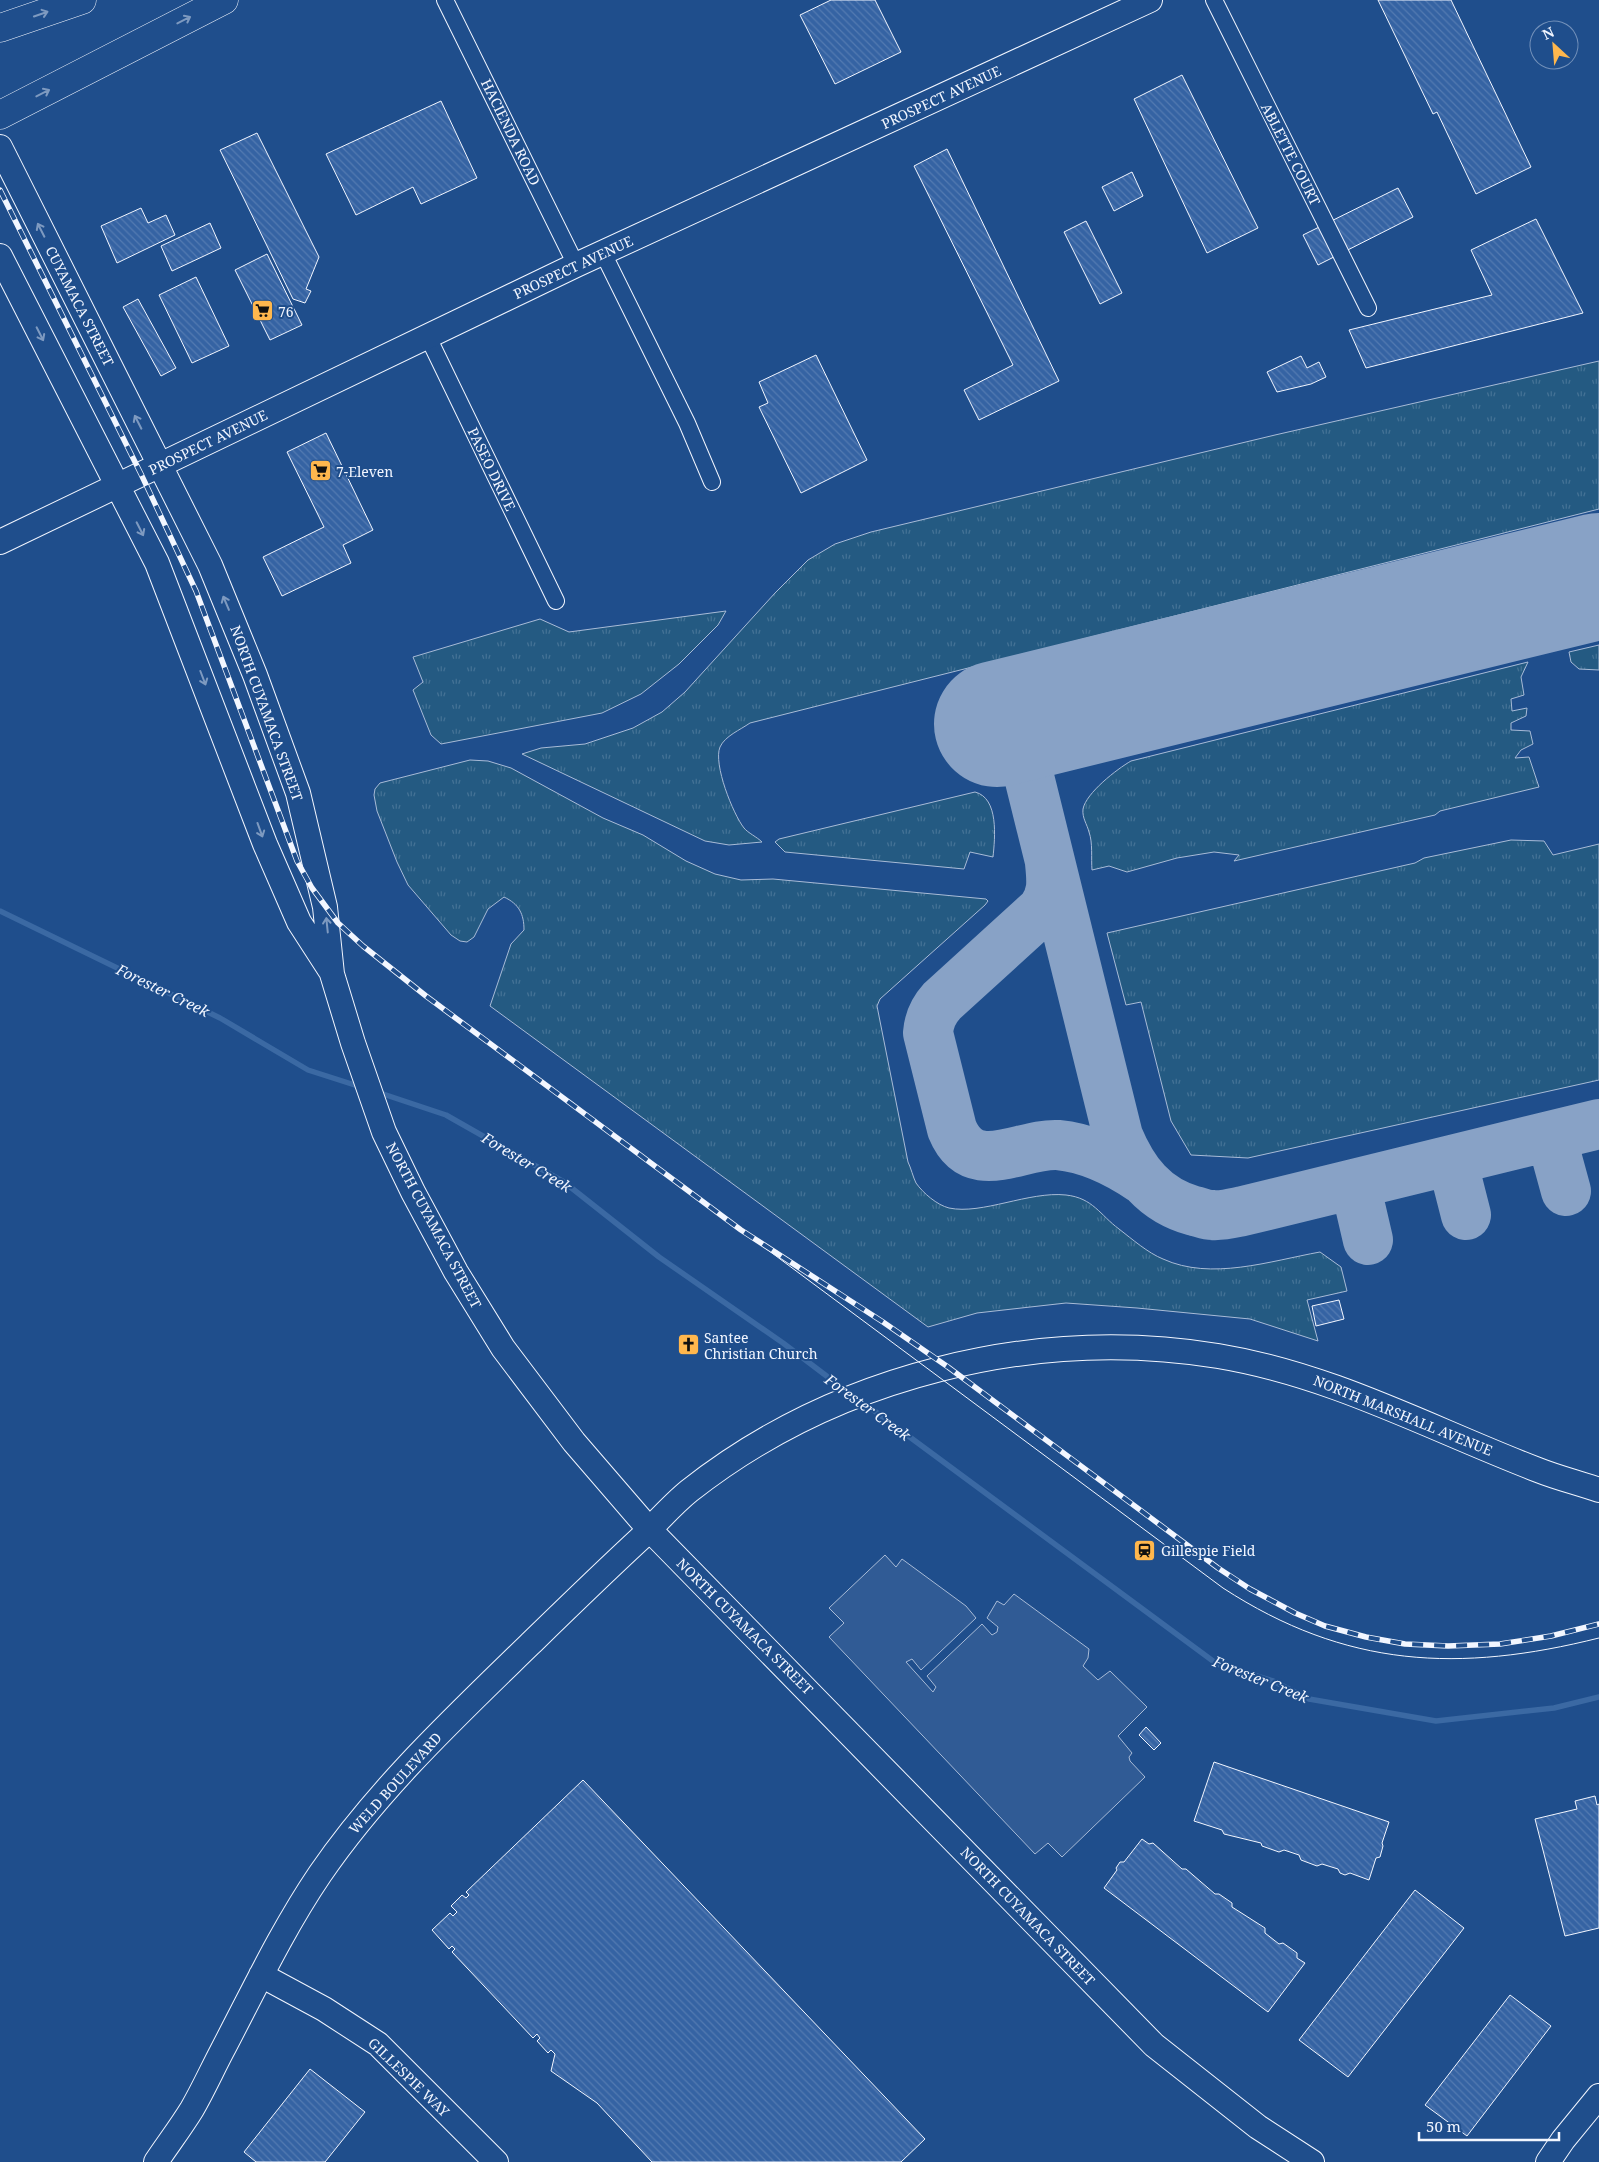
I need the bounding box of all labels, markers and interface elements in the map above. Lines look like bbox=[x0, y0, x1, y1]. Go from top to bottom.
one-way arrow bbox=[33, 9, 48, 18]
one-way arrow bbox=[176, 15, 191, 24]
north arrow bbox=[1529, 20, 1579, 70]
text: N bbox=[1539, 22, 1557, 44]
street label: PROSPECT AVENUE bbox=[878, 61, 1004, 133]
street label: HACIENDA ROAD bbox=[477, 76, 545, 188]
one-way arrow bbox=[36, 88, 51, 98]
street label: ABLETTE COURT bbox=[1257, 100, 1325, 209]
one-way arrow bbox=[36, 222, 46, 237]
street label: PROSPECT AVENUE bbox=[510, 231, 636, 303]
street label: CUYAMACA STREET bbox=[42, 243, 119, 370]
supermarket icon: 76 bbox=[250, 299, 274, 323]
place label: 76 bbox=[278, 302, 294, 321]
one-way arrow bbox=[36, 326, 45, 341]
street label: PROSPECT AVENUE bbox=[146, 405, 271, 479]
one-way arrow bbox=[133, 414, 143, 429]
street label: PASEO DRIVE bbox=[464, 424, 521, 514]
supermarket icon: 7-Eleven bbox=[308, 459, 332, 483]
place label: 7-Eleven bbox=[336, 462, 393, 481]
one-way arrow bbox=[136, 521, 145, 536]
one-way arrow bbox=[220, 596, 230, 611]
street label: NORTH CUYAMACA STREET bbox=[226, 623, 308, 804]
one-way arrow bbox=[199, 670, 208, 686]
one-way arrow bbox=[256, 822, 265, 838]
one-way arrow bbox=[322, 918, 332, 934]
water label: Forester Creek bbox=[112, 958, 213, 1021]
water label: Forester Creek bbox=[478, 1127, 576, 1197]
street label: NORTH CUYAMACA STREET bbox=[382, 1139, 486, 1312]
place label: Santee Christian Church bbox=[704, 1328, 818, 1363]
church icon: Santee Christian Church bbox=[676, 1333, 700, 1357]
water label: Forester Creek bbox=[820, 1369, 915, 1445]
street label: NORTH MARSHALL AVENUE bbox=[1311, 1370, 1496, 1460]
station icon: Gillespie Field bbox=[1133, 1538, 1157, 1562]
place label: Gillespie Field bbox=[1161, 1541, 1256, 1560]
street label: NORTH CUYAMACA STREET bbox=[673, 1554, 818, 1699]
water label: Forester Creek bbox=[1209, 1650, 1312, 1707]
street label: WELD BOULEVARD bbox=[344, 1728, 446, 1838]
street label: NORTH CUYAMACA STREET bbox=[957, 1843, 1100, 1990]
street label: GILLESPIE WAY bbox=[364, 2033, 454, 2121]
scale bar bbox=[1419, 2110, 1559, 2142]
text: 50 m bbox=[1426, 2116, 1461, 2136]

